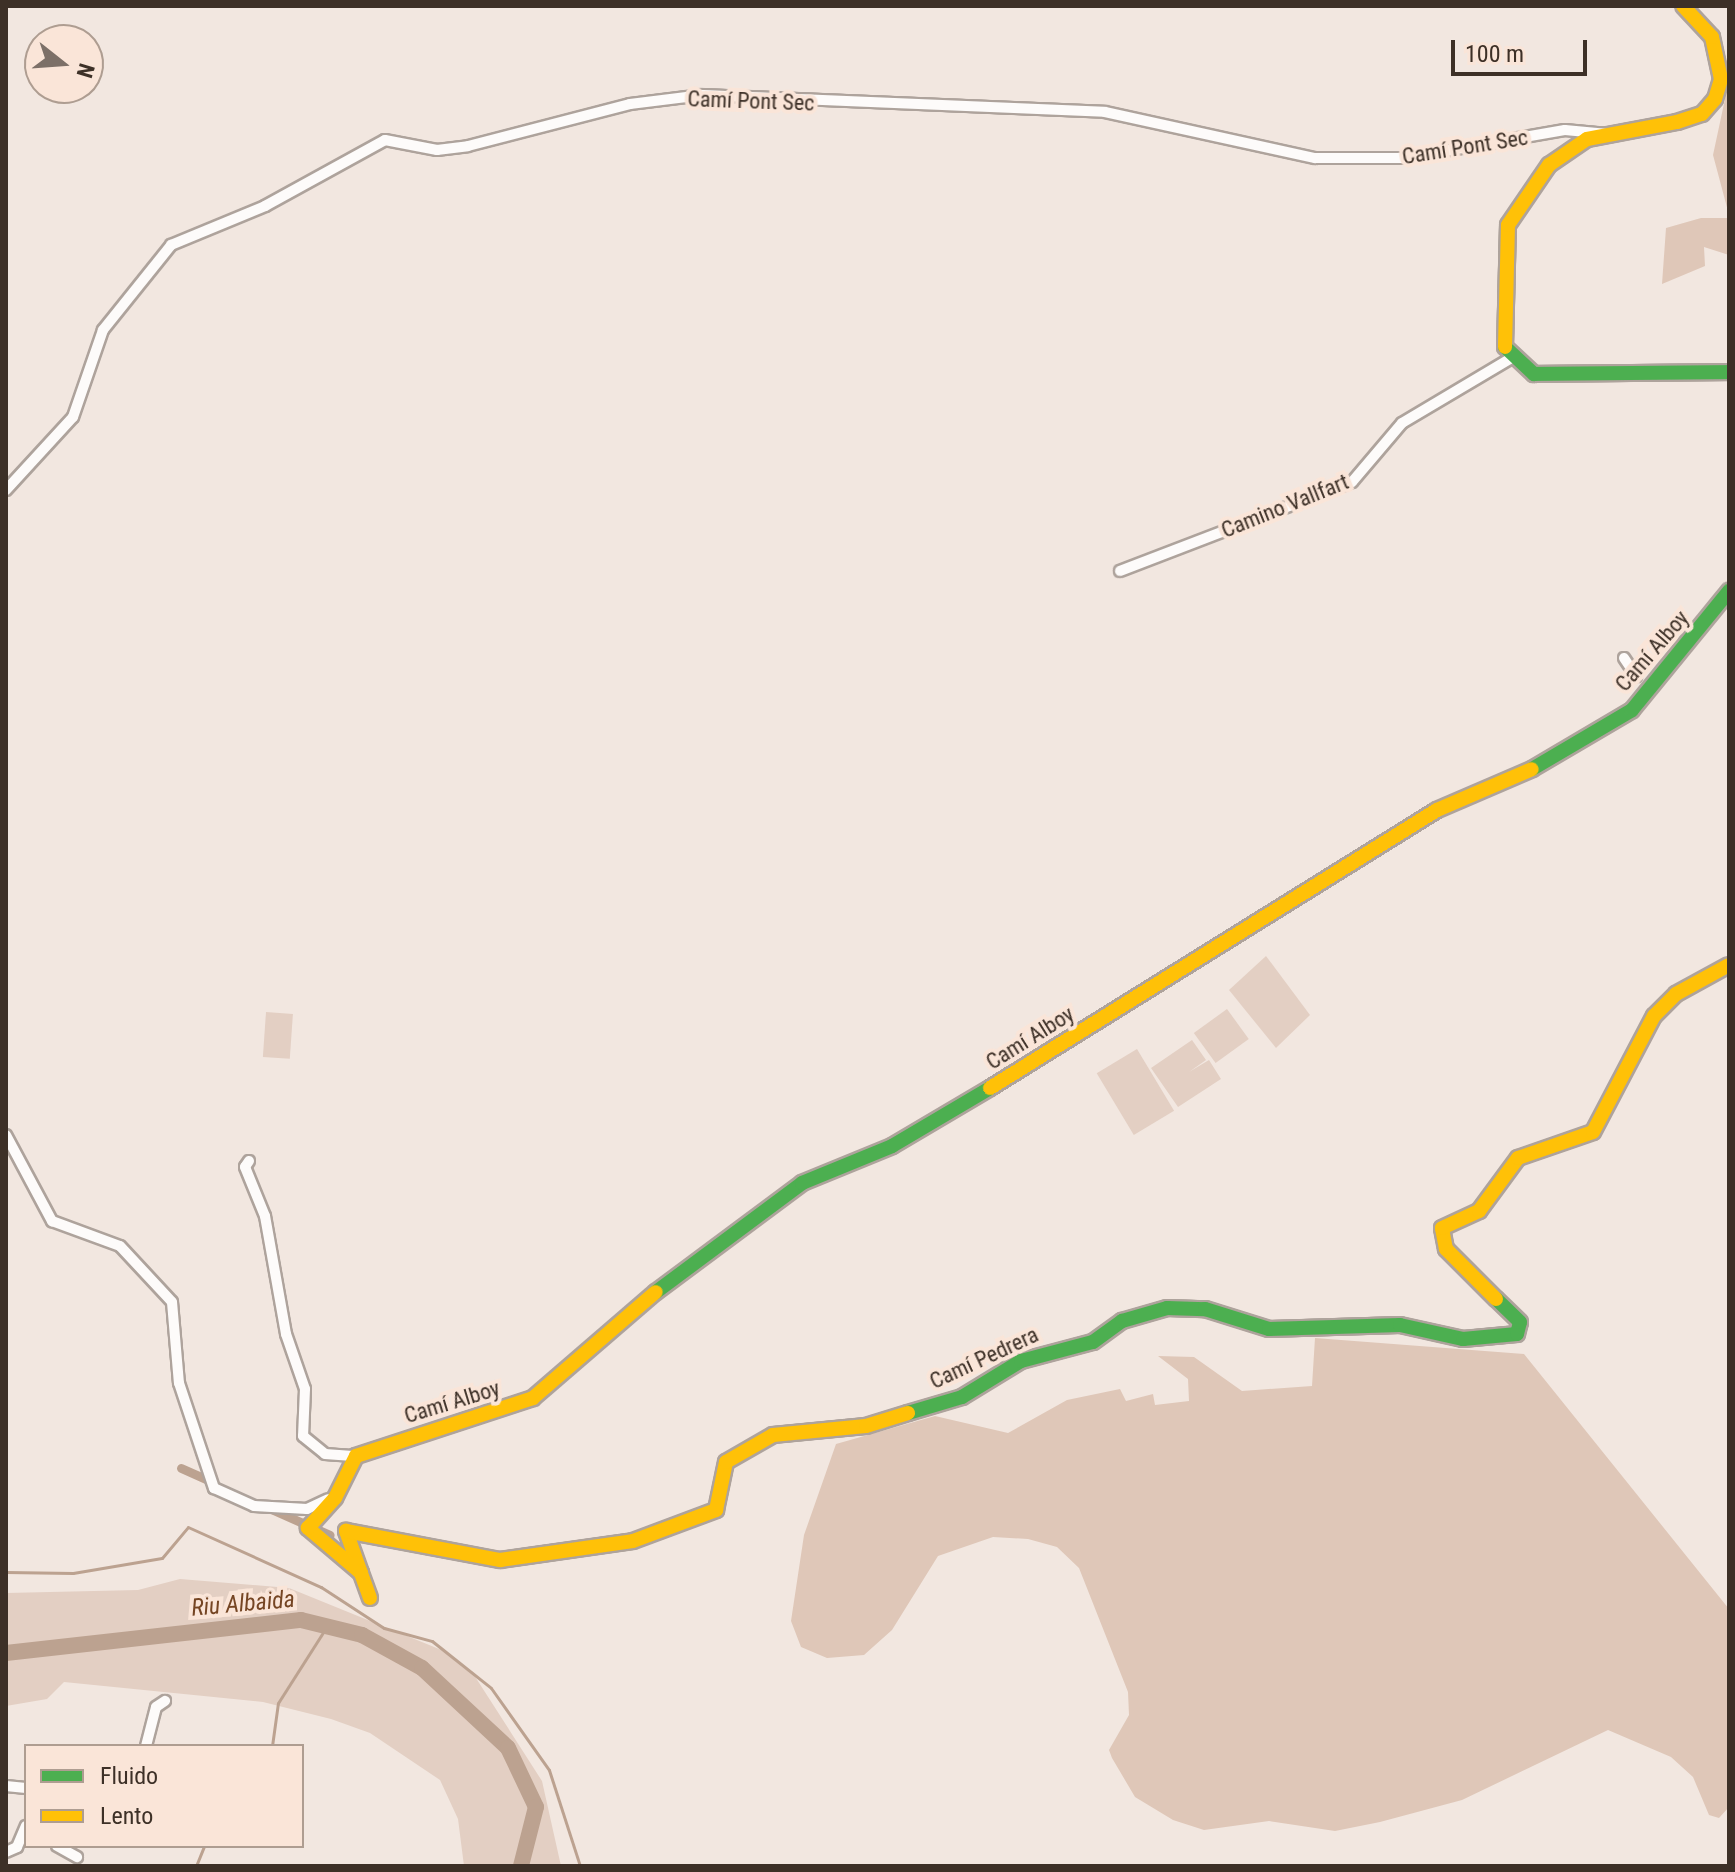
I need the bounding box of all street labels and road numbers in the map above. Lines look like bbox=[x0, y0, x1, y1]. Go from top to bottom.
street label: Camí Pont Sec bbox=[687, 86, 815, 116]
street label: Camí Pont Sec bbox=[1400, 124, 1530, 170]
street label: Camino Vallfart bbox=[1217, 468, 1353, 544]
street label: Camí Alboy bbox=[1610, 605, 1694, 697]
street label: Camí Alboy bbox=[981, 1001, 1079, 1075]
street label: Camí Pedrera bbox=[926, 1321, 1042, 1395]
street label: Camí Alboy bbox=[401, 1375, 503, 1429]

